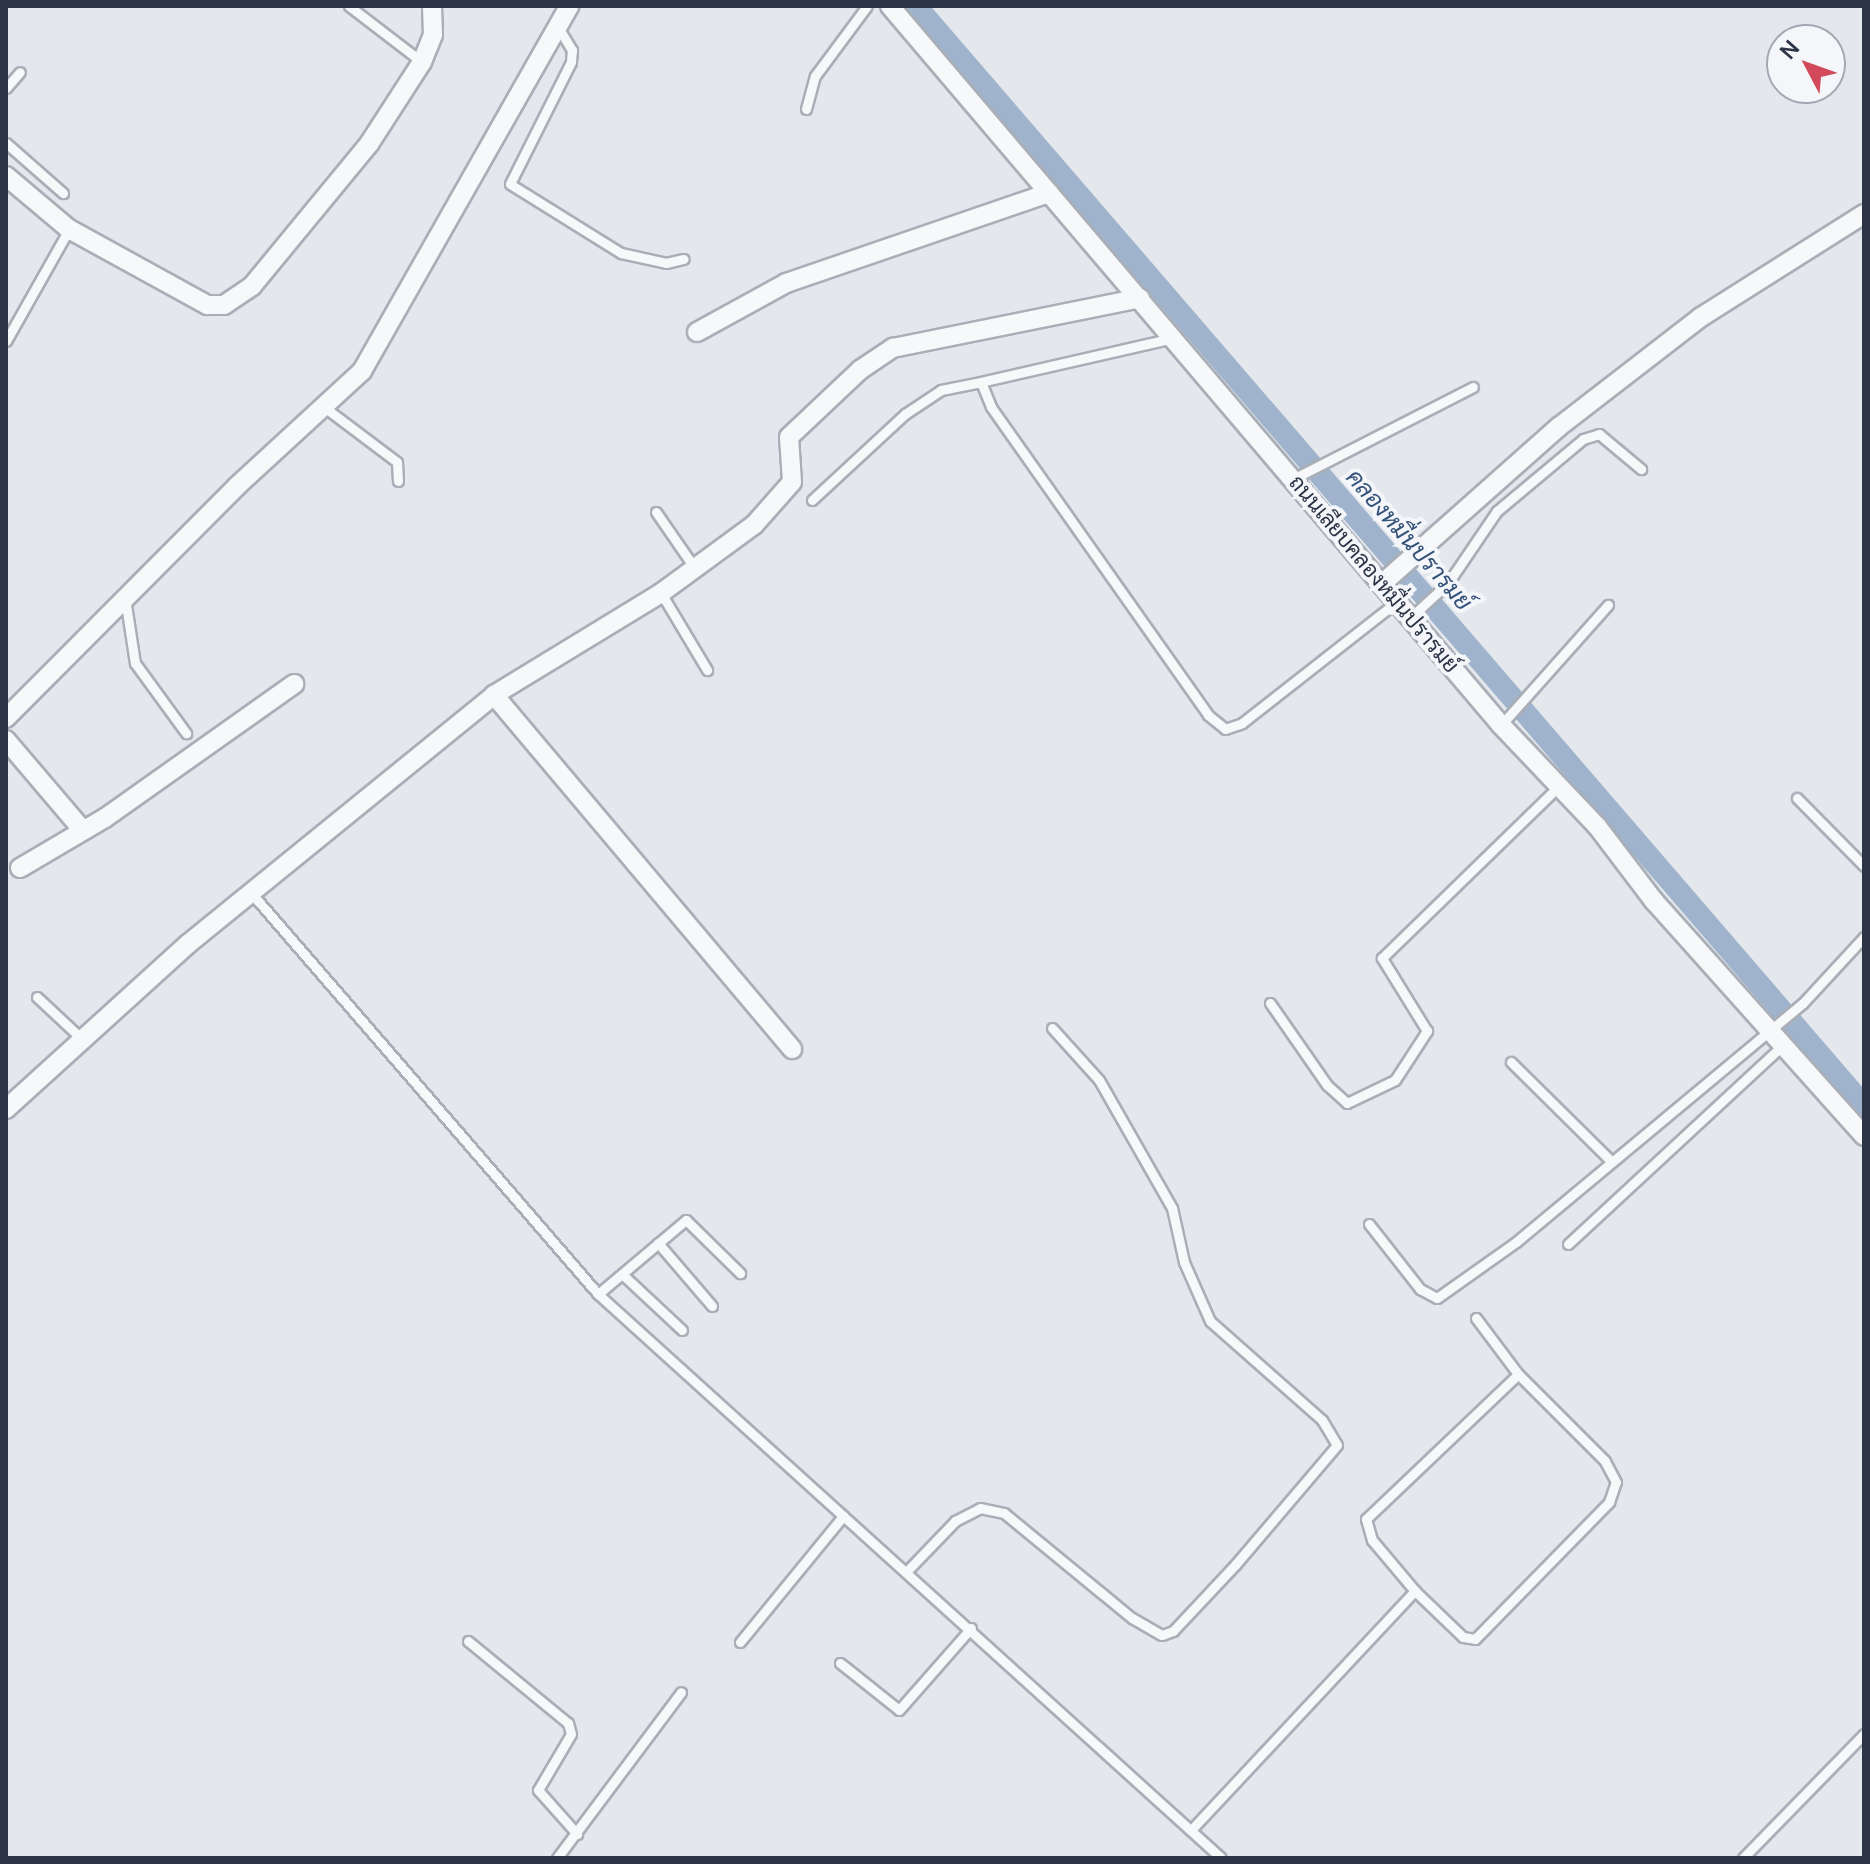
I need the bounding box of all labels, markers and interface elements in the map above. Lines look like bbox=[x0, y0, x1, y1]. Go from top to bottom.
north arrow bbox=[1766, 24, 1846, 104]
text: N bbox=[1773, 34, 1806, 65]
water label: คลองหมื่นปรารมย์ bbox=[1341, 462, 1479, 616]
street label: ถนนเลียบคลองหมื่นปรารมย์ bbox=[1284, 470, 1464, 678]

